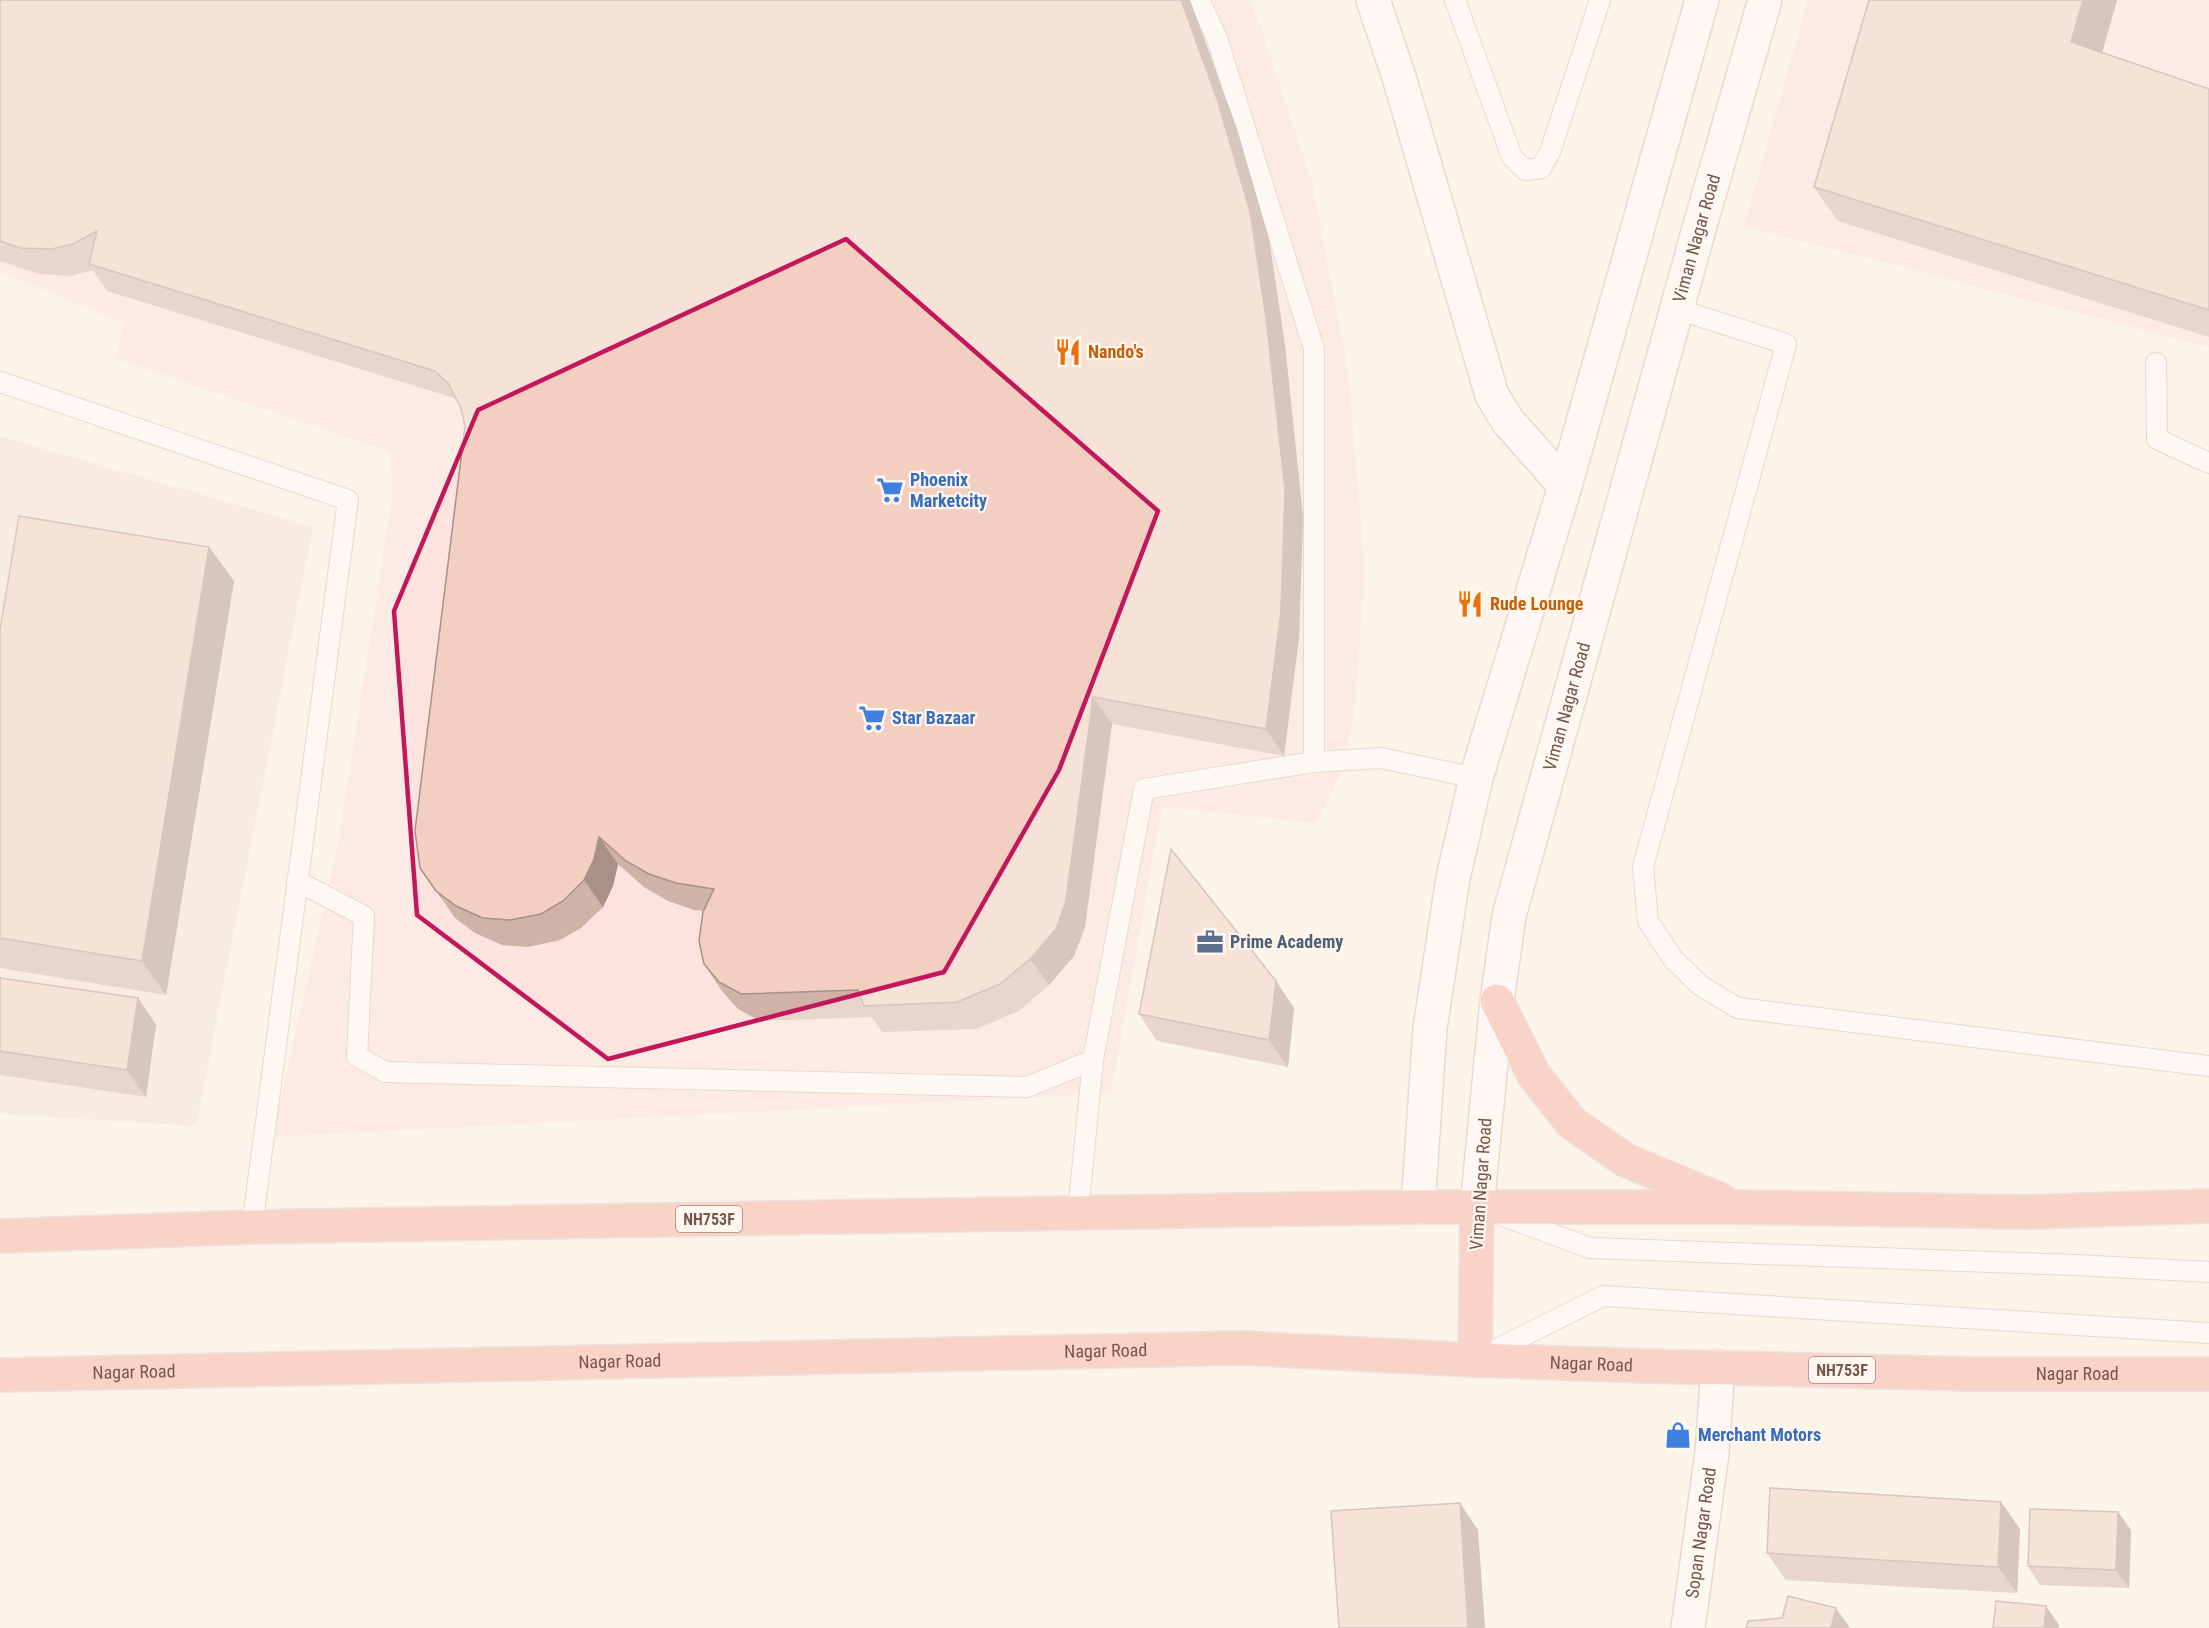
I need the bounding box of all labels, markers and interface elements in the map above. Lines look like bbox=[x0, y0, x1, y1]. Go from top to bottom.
street label: Viman Nagar Road bbox=[1668, 172, 1724, 305]
restaurant icon: Nando's bbox=[1053, 337, 1083, 367]
place label: Nando's bbox=[1088, 341, 1144, 362]
place label: Phoenix Marketcity bbox=[910, 469, 987, 511]
supermarket icon: Phoenix Marketcity bbox=[875, 475, 905, 505]
restaurant icon: Rude Lounge bbox=[1455, 589, 1485, 619]
place label: Rude Lounge bbox=[1490, 593, 1584, 614]
street label: Viman Nagar Road bbox=[1539, 640, 1594, 773]
supermarket icon: Star Bazaar bbox=[857, 703, 887, 733]
place label: Star Bazaar bbox=[892, 707, 976, 728]
office icon: Prime Academy bbox=[1195, 927, 1225, 957]
place label: Prime Academy bbox=[1230, 931, 1343, 952]
street label: Viman Nagar Road bbox=[1465, 1117, 1496, 1251]
road number: NH753F bbox=[676, 1206, 742, 1232]
street label: Nagar Road bbox=[1064, 1339, 1147, 1362]
street label: Nagar Road bbox=[578, 1350, 662, 1372]
street label: Nagar Road bbox=[1549, 1352, 1633, 1376]
road number: NH753F bbox=[1809, 1357, 1875, 1383]
street label: Nagar Road bbox=[92, 1360, 176, 1383]
street label: Nagar Road bbox=[2036, 1363, 2119, 1384]
shop icon: Merchant Motors bbox=[1663, 1420, 1693, 1450]
place label: Merchant Motors bbox=[1698, 1424, 1821, 1445]
street label: Sopan Nagar Road bbox=[1681, 1466, 1720, 1600]

